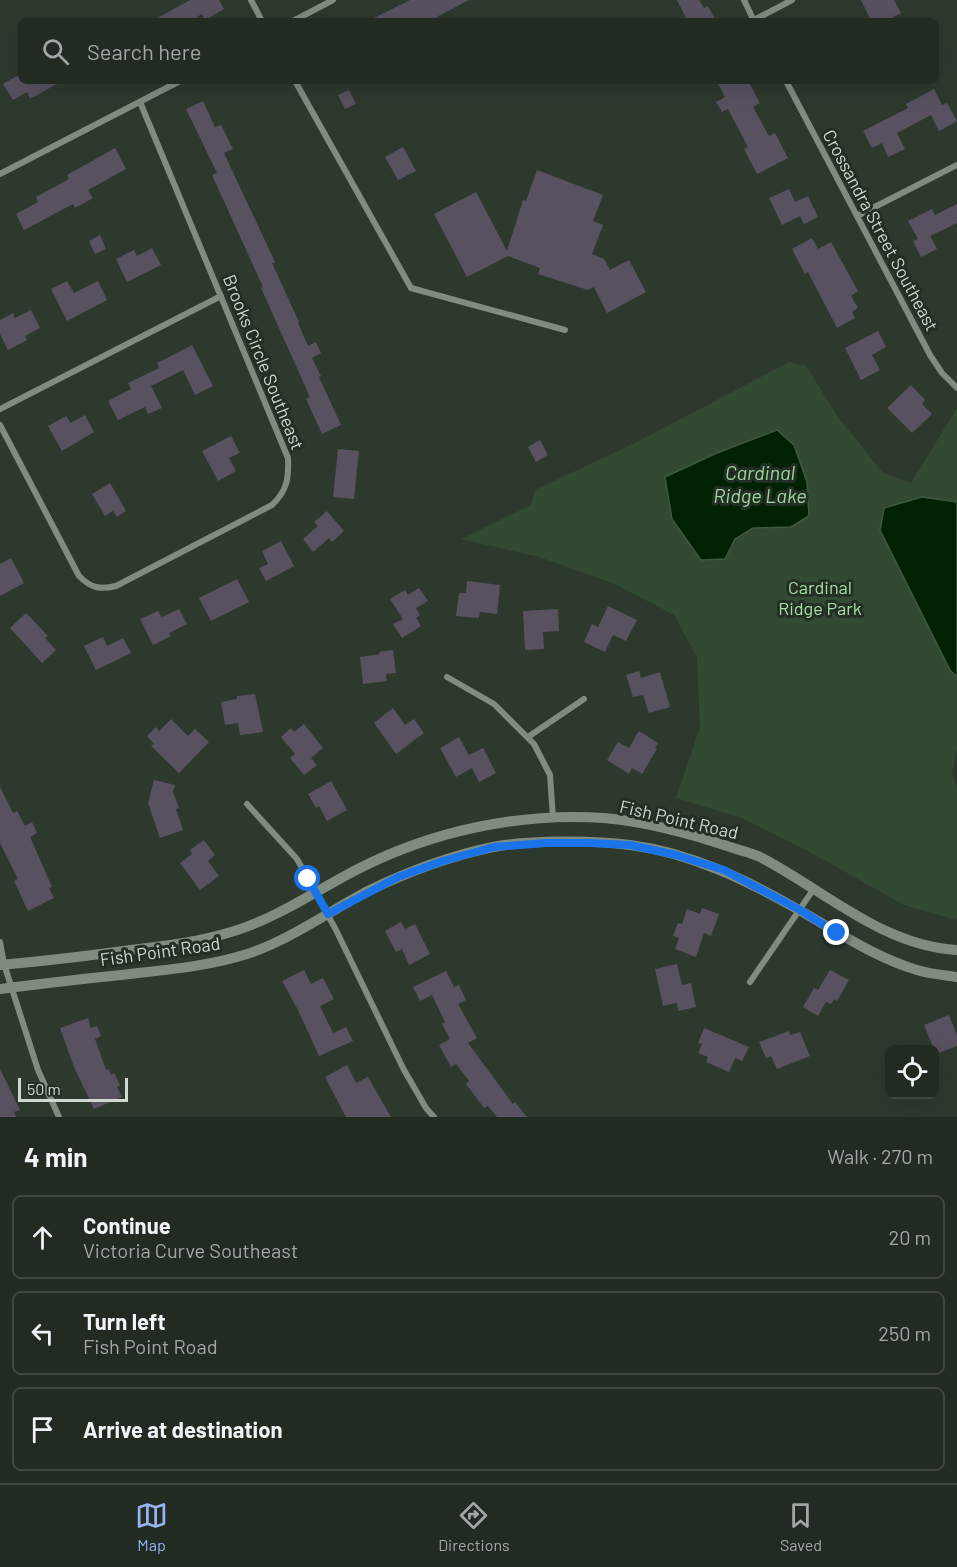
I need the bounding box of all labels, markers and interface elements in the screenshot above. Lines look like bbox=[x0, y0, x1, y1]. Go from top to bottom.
search box bbox=[18, 18, 939, 84]
icon: search bbox=[39, 35, 72, 68]
text: Search here bbox=[87, 38, 201, 64]
street label: Crossandra Street Southeast bbox=[818, 126, 944, 334]
street label: Brooks Circle Southeast bbox=[219, 271, 309, 453]
water label: Cardinal Ridge Lake bbox=[713, 460, 807, 507]
park label: Cardinal Ridge Park bbox=[778, 576, 862, 619]
street label: Fish Point Road bbox=[617, 795, 741, 843]
route start bbox=[294, 865, 320, 891]
route end bbox=[823, 919, 849, 945]
street label: Fish Point Road bbox=[98, 932, 222, 970]
map controls bbox=[885, 1045, 939, 1099]
button: locate bbox=[885, 1045, 939, 1099]
scale bar bbox=[18, 1075, 128, 1102]
text: 50 m bbox=[27, 1079, 61, 1098]
text: 4 min bbox=[24, 1141, 88, 1172]
text: Walk · 270 m bbox=[827, 1144, 933, 1168]
text: Continue bbox=[83, 1212, 171, 1238]
icon: ahead bbox=[26, 1221, 59, 1254]
text: 20 m bbox=[888, 1225, 931, 1249]
text: Victoria Curve Southeast bbox=[83, 1238, 298, 1262]
text: Turn left bbox=[83, 1308, 166, 1334]
icon: left bbox=[26, 1317, 59, 1350]
text: 250 m bbox=[878, 1321, 931, 1345]
text: Fish Point Road bbox=[83, 1334, 218, 1358]
icon: arrive bbox=[26, 1413, 59, 1446]
text: Arrive at destination bbox=[83, 1416, 282, 1442]
tab: Map bbox=[135, 1499, 168, 1554]
tab: Directions bbox=[438, 1499, 510, 1554]
tab: Saved bbox=[780, 1499, 822, 1554]

